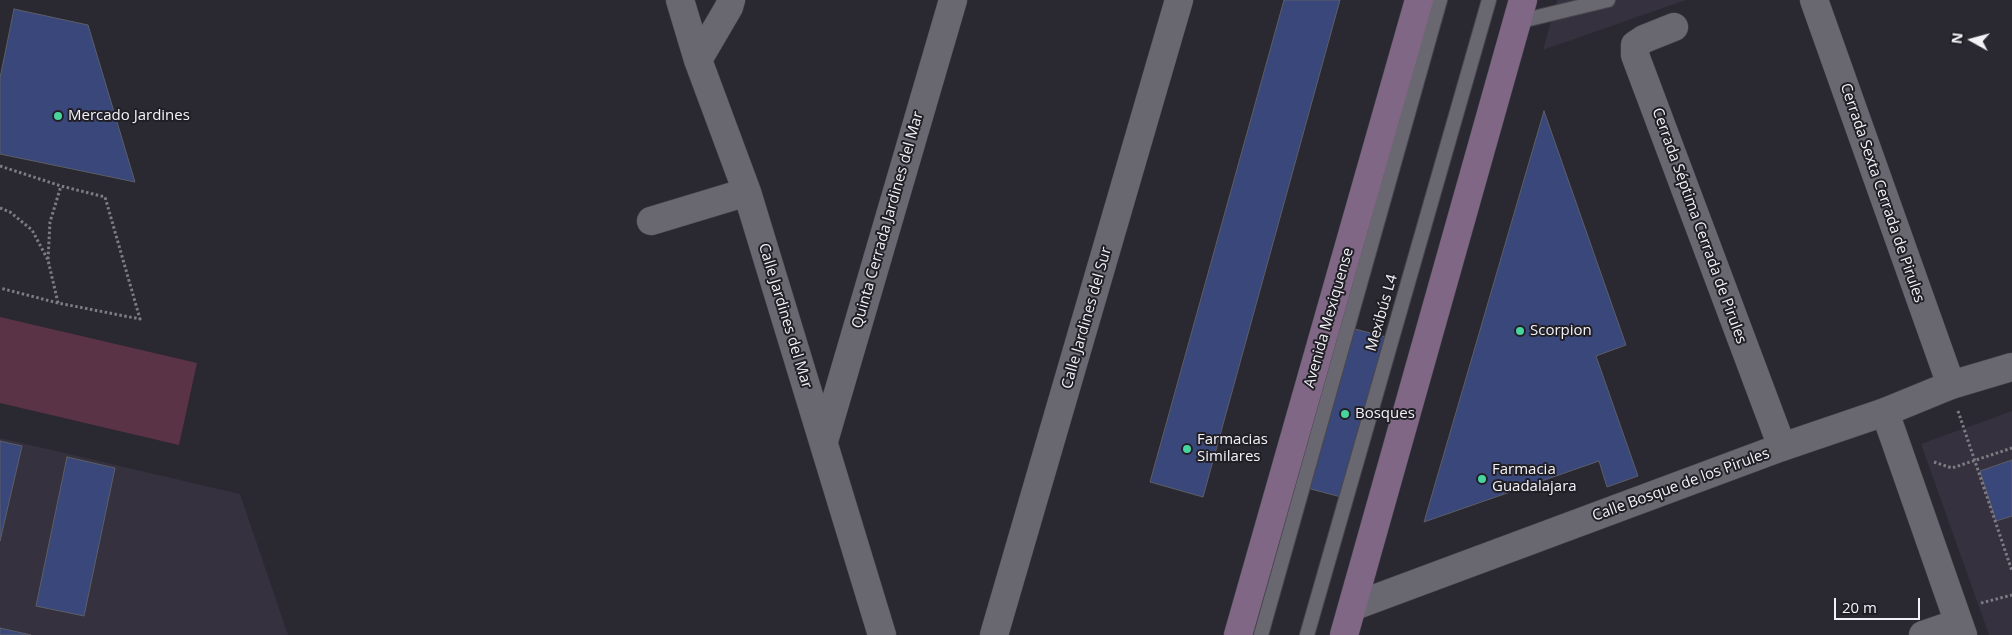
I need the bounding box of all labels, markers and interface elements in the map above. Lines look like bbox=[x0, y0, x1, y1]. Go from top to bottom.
north arrow bbox=[1947, 15, 1997, 65]
text: N bbox=[1946, 31, 1967, 45]
street label: Cerrada Sexta Cerrada de Pirules bbox=[1836, 81, 1928, 305]
street label: Cerrada Séptima Cerrada de Pirules bbox=[1648, 106, 1750, 346]
place label: Mercado Jardines bbox=[68, 107, 190, 125]
marker: Mercado Jardines bbox=[52, 110, 64, 122]
street label: Quinta Cerrada Jardines del Mar bbox=[848, 110, 928, 330]
street label: Calle Jardines del Mar bbox=[754, 241, 816, 391]
street label: Calle Jardines del Sur bbox=[1058, 245, 1116, 391]
street label: Avenida Mexiquense bbox=[1300, 246, 1358, 390]
street label: Mexibús L4 bbox=[1362, 272, 1402, 354]
place label: Scorpion bbox=[1530, 322, 1592, 340]
marker: Scorpion bbox=[1514, 325, 1526, 337]
place label: Bosques bbox=[1355, 405, 1415, 423]
marker: Bosques bbox=[1339, 408, 1351, 420]
place label: Farmacias Similares bbox=[1197, 431, 1268, 466]
marker: Farmacias Similares bbox=[1181, 443, 1193, 455]
street label: Calle Bosque de los Pirules bbox=[1590, 445, 1772, 525]
place label: Farmacia Guadalajara bbox=[1492, 461, 1577, 496]
marker: Farmacia Guadalajara bbox=[1476, 473, 1488, 485]
scale bar bbox=[1837, 588, 1923, 620]
text: 20 m bbox=[1842, 597, 1877, 617]

